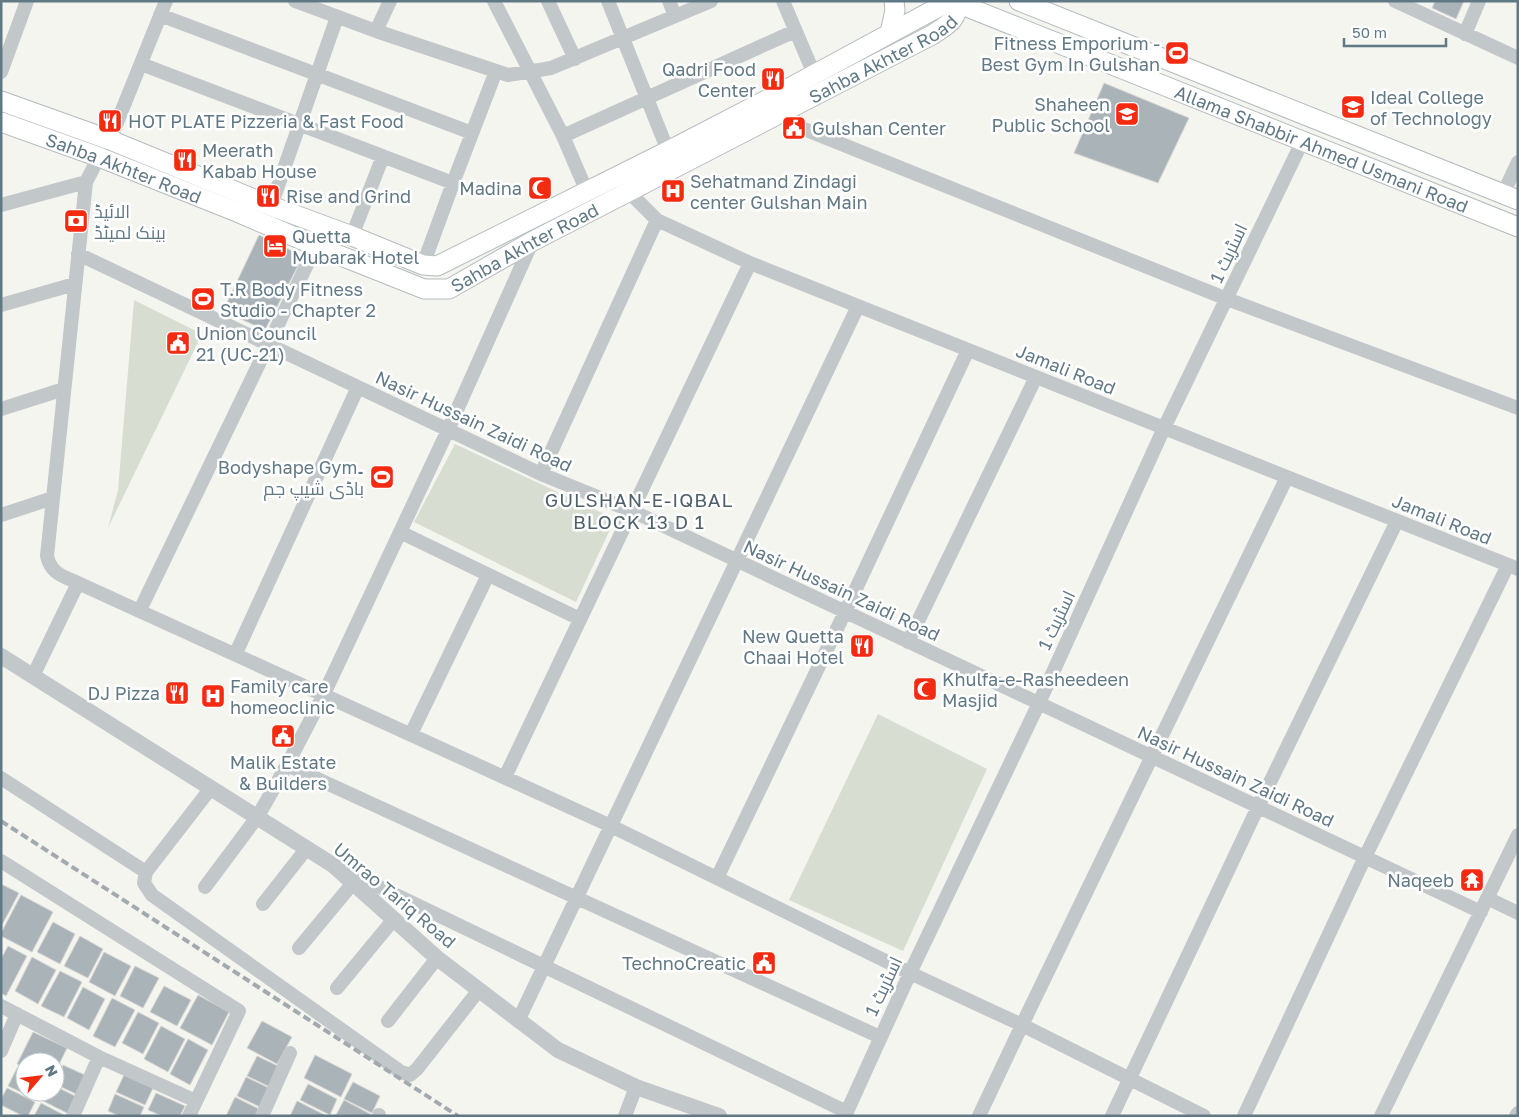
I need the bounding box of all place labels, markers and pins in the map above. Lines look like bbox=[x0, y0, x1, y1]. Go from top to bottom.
place label: Fitness Emporium - Best Gym In Gulshan bbox=[981, 32, 1160, 75]
sports icon: Fitness Emporium - Best Gym In Gulshan bbox=[1164, 40, 1190, 66]
place label: Qadri Food Center bbox=[662, 58, 756, 101]
restaurant icon: Qadri Food Center bbox=[760, 66, 786, 92]
place label: Ideal College of Technology bbox=[1370, 86, 1492, 129]
place label: Shaheen Public School bbox=[992, 93, 1110, 136]
school or university icon: Ideal College of Technology bbox=[1340, 94, 1366, 120]
school or university icon: Shaheen Public School bbox=[1114, 101, 1140, 127]
restaurant icon: HOT PLATE Pizzeria & Fast Food bbox=[97, 108, 123, 134]
place label: HOT PLATE Pizzeria & Fast Food bbox=[128, 110, 404, 132]
public building icon: Gulshan Center bbox=[781, 115, 807, 141]
place label: Gulshan Center bbox=[812, 117, 946, 139]
place label: Meerath Kabab House bbox=[202, 139, 317, 182]
restaurant icon: Meerath Kabab House bbox=[172, 147, 198, 173]
place label: Sehatmand Zindagi center Gulshan Main bbox=[690, 170, 868, 213]
mosque icon: Madina bbox=[527, 175, 553, 201]
place label: Madina bbox=[459, 177, 522, 199]
hospital icon: Sehatmand Zindagi center Gulshan Main bbox=[660, 178, 686, 204]
restaurant icon: Rise and Grind bbox=[255, 183, 281, 209]
place label: Rise and Grind bbox=[286, 185, 411, 207]
place label: الائیڈ بینک لمیٹڈ bbox=[94, 200, 166, 243]
bank icon: الائیڈ بینک لمیٹڈ bbox=[63, 208, 89, 234]
place label: Quetta Mubarak Hotel bbox=[292, 225, 419, 268]
hotel icon: Quetta Mubarak Hotel bbox=[262, 233, 288, 259]
place label: T.R Body Fitness Studio - Chapter 2 bbox=[220, 278, 376, 321]
sports icon: T.R Body Fitness Studio - Chapter 2 bbox=[190, 286, 216, 312]
place label: Union Council 21 (UC-21) bbox=[196, 322, 317, 365]
public building icon: Union Council 21 (UC-21) bbox=[165, 330, 191, 356]
place label: Bodyshape Gym۔ باڈی شیپ جم bbox=[218, 456, 364, 501]
sports icon: Bodyshape Gym۔ باڈی شیپ جم bbox=[369, 464, 395, 490]
place label: New Quetta Chaai Hotel bbox=[742, 625, 844, 668]
restaurant icon: New Quetta Chaai Hotel bbox=[849, 633, 875, 659]
place label: Khulfa-e-Rasheedeen Masjid bbox=[942, 668, 1129, 711]
place label: Family care homeoclinic bbox=[230, 675, 335, 718]
mosque icon: Khulfa-e-Rasheedeen Masjid bbox=[912, 676, 938, 702]
restaurant icon: DJ Pizza bbox=[164, 680, 190, 706]
place label: DJ Pizza bbox=[88, 682, 160, 704]
hospital icon: Family care homeoclinic bbox=[200, 683, 226, 709]
public building icon: Malik Estate & Builders bbox=[270, 723, 296, 749]
place label: Malik Estate & Builders bbox=[230, 751, 336, 794]
temple icon: Naqeeb bbox=[1459, 867, 1485, 893]
place label: Naqeeb bbox=[1387, 869, 1454, 891]
public building icon: TechnoCreatic bbox=[751, 950, 777, 976]
place label: TechnoCreatic bbox=[622, 952, 746, 974]

